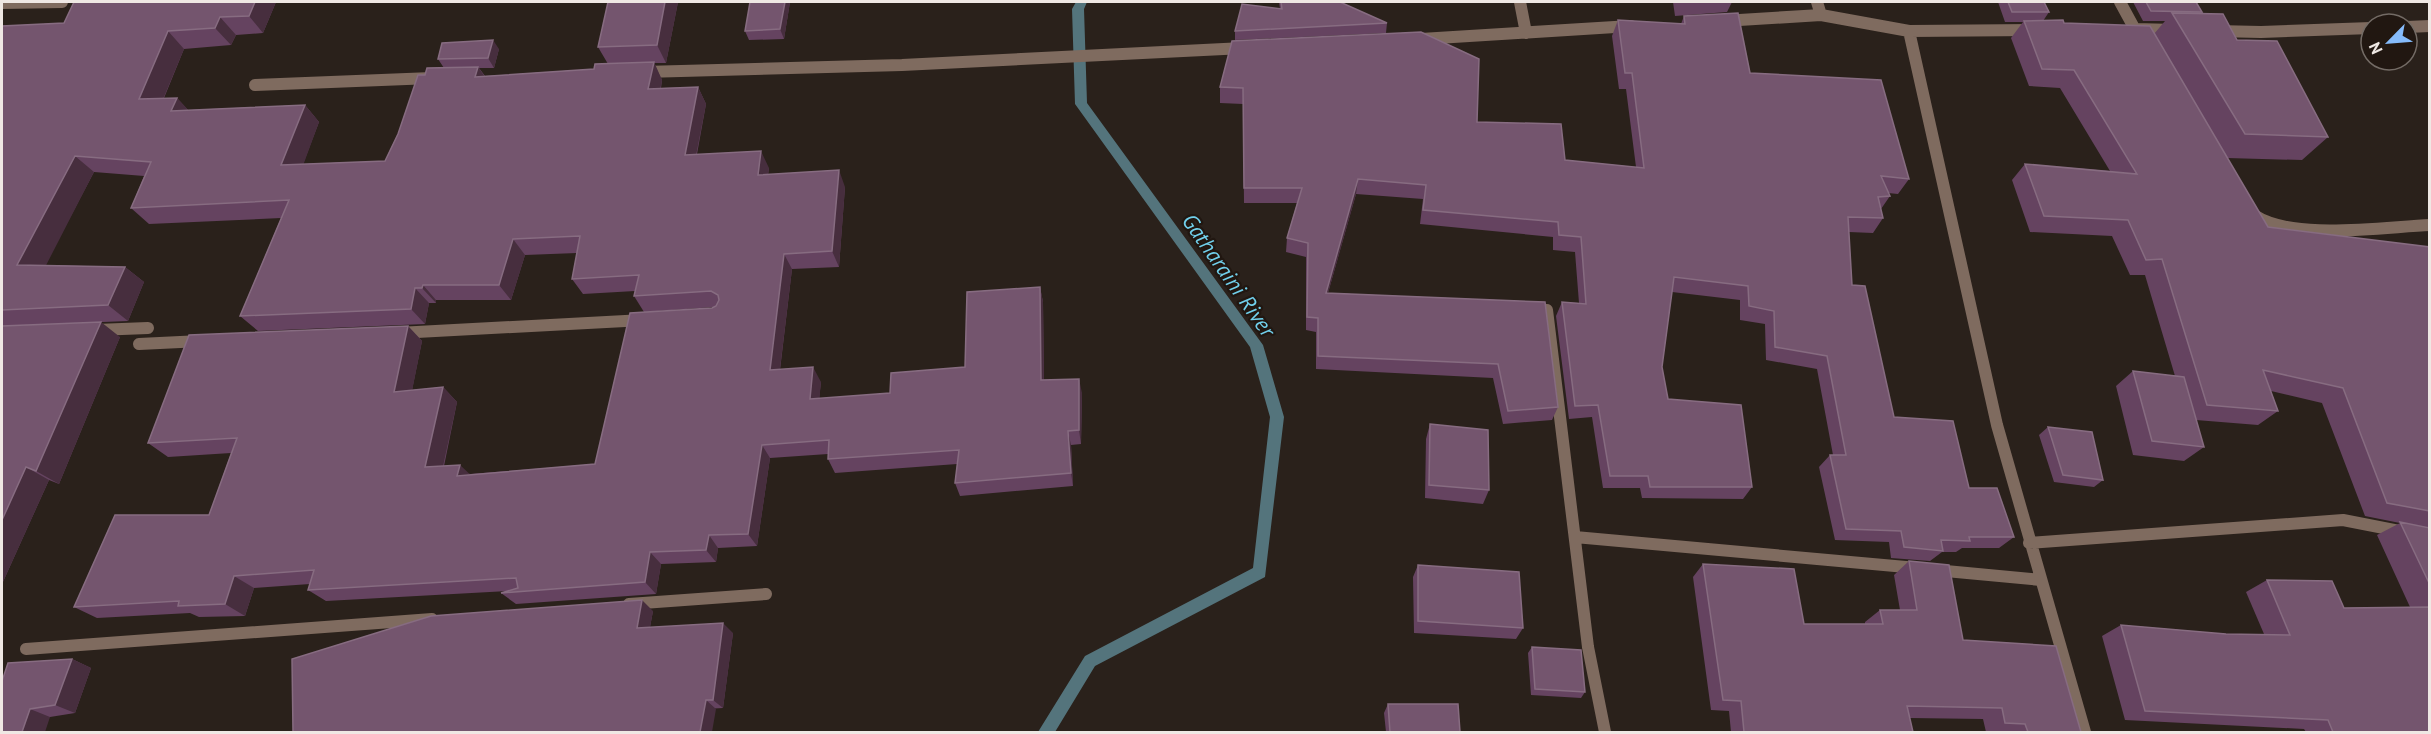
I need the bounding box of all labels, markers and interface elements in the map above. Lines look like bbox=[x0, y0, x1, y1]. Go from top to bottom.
north arrow bbox=[2359, 12, 2419, 72]
text: N bbox=[2364, 39, 2387, 57]
water label: Gatharaini River bbox=[1176, 208, 1283, 344]

